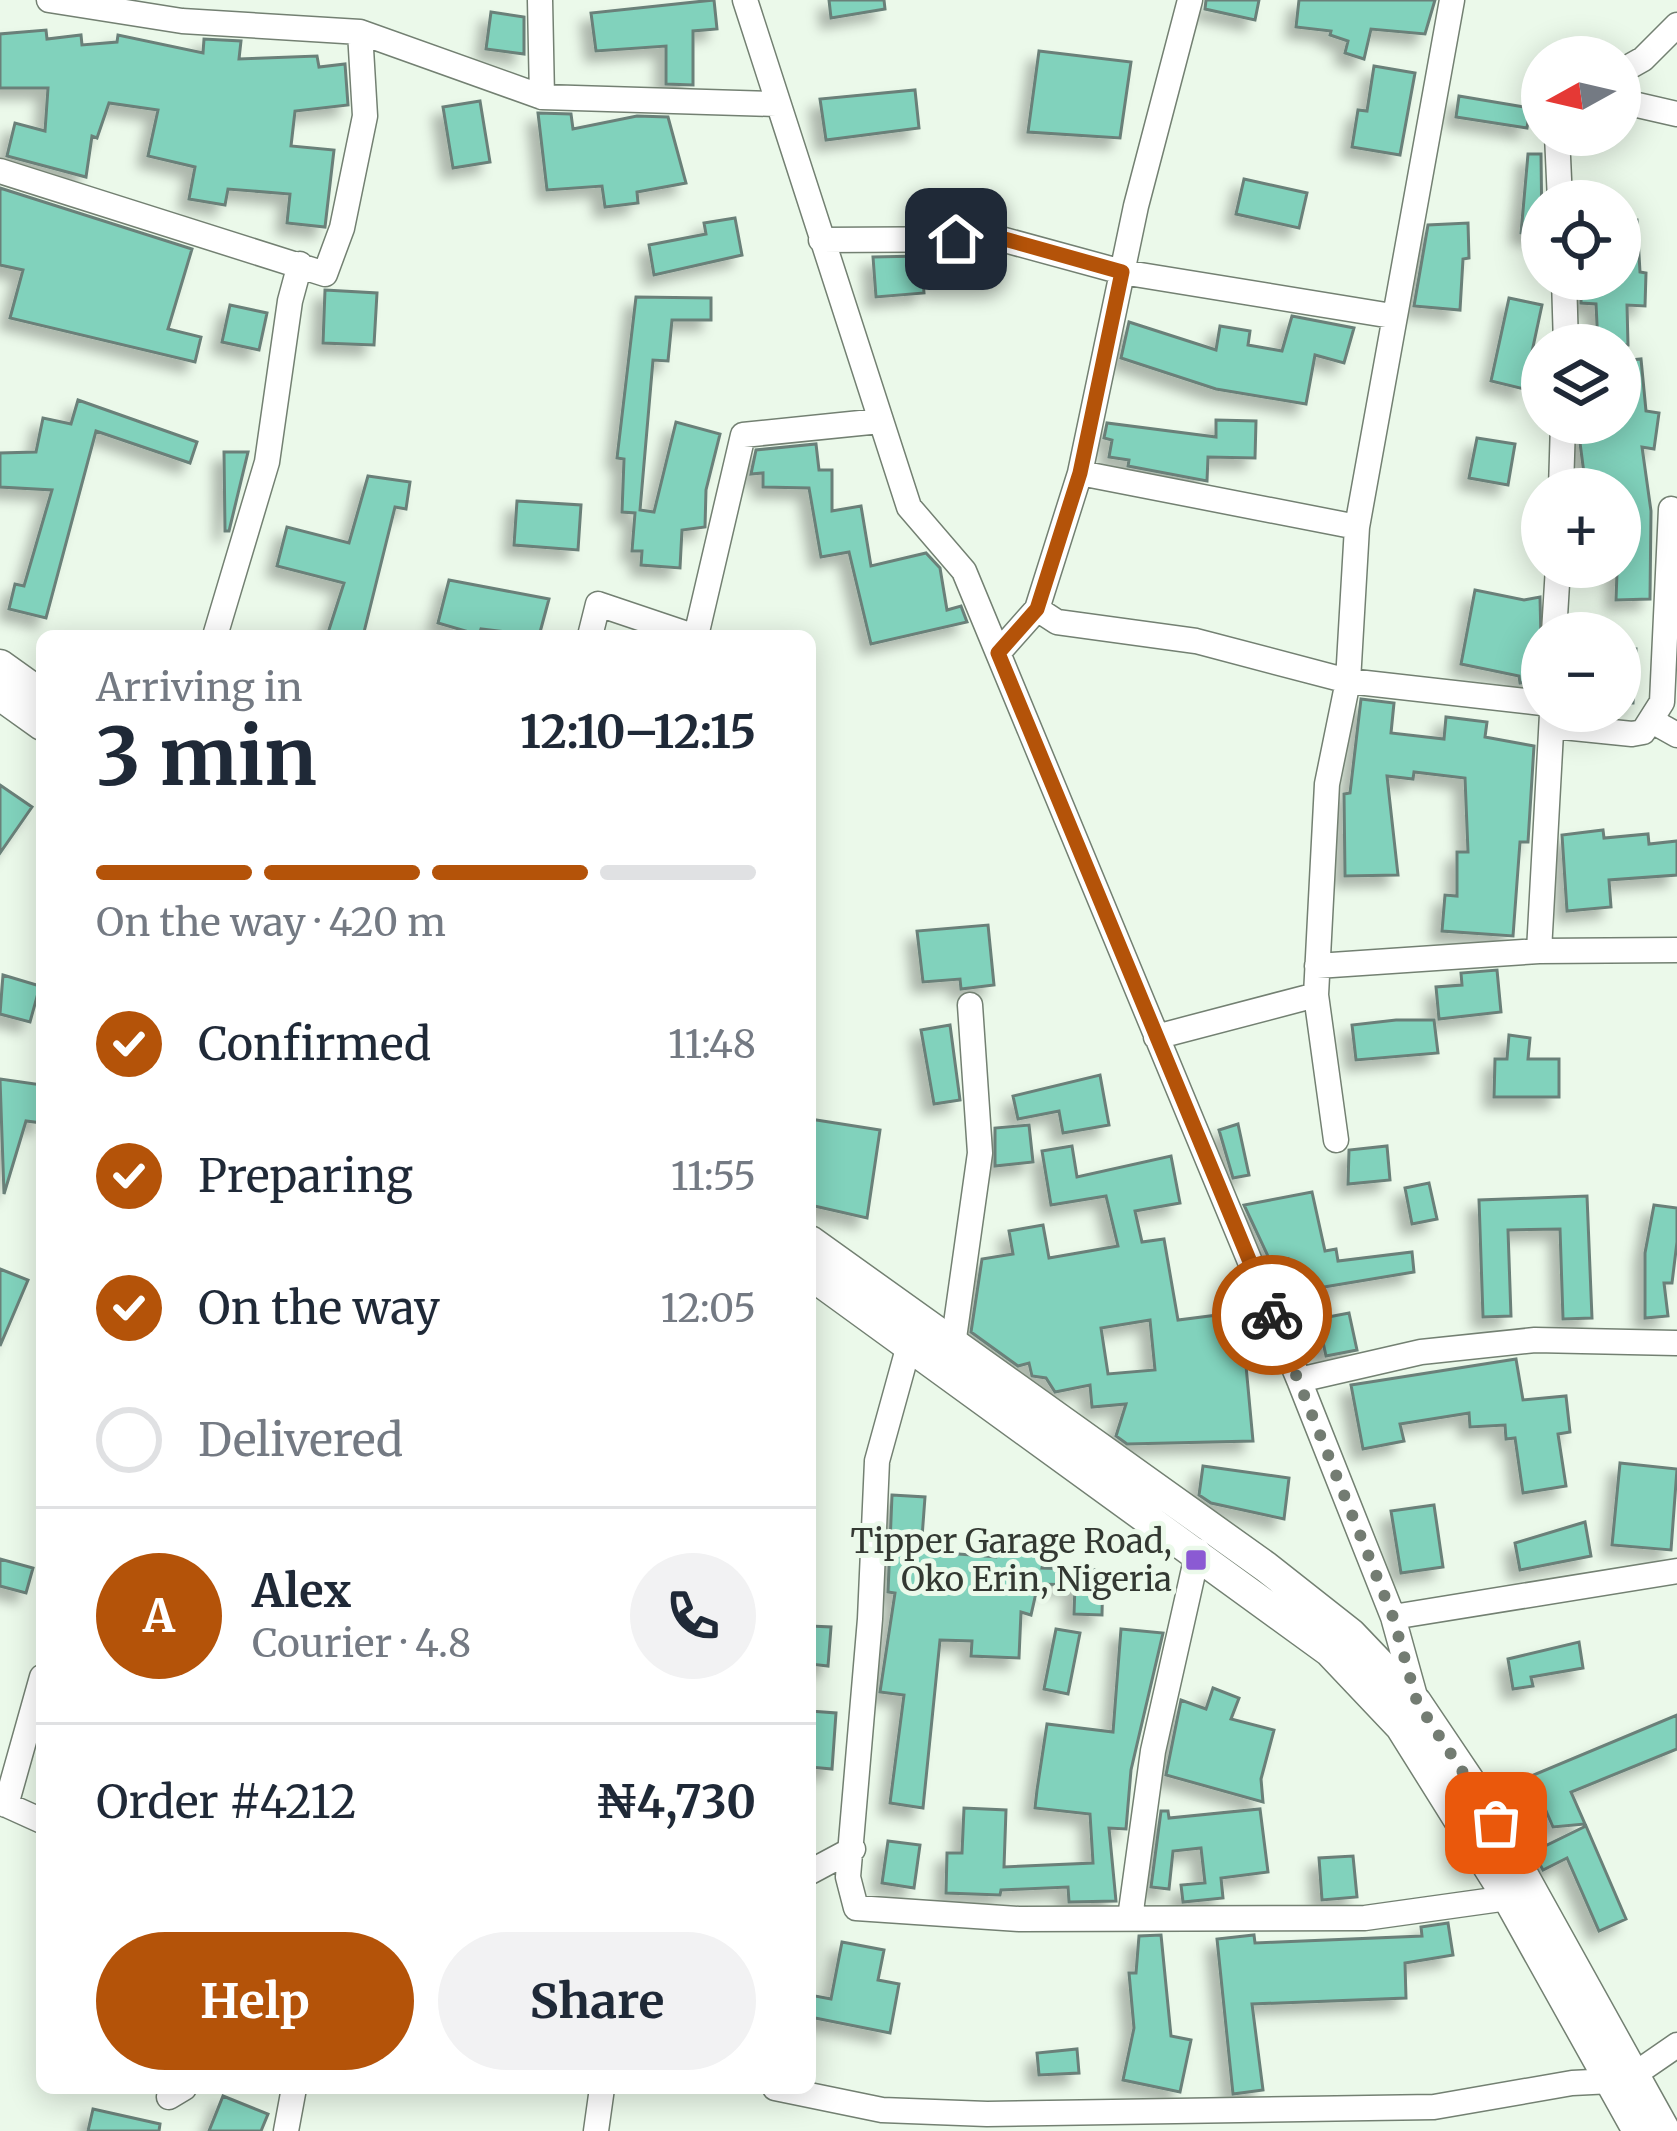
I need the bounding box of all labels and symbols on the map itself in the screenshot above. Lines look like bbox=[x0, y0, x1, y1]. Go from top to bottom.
north arrow bbox=[1521, 36, 1641, 156]
pin bbox=[905, 188, 1007, 290]
courier bbox=[1212, 1255, 1332, 1375]
place label: Tipper Garage Road, Oko Erin, Nigeria bbox=[850, 1521, 1172, 1600]
marker: Tipper Garage Road, Oko Erin, Nigeria bbox=[1183, 1547, 1209, 1573]
pin bbox=[1445, 1772, 1547, 1874]

